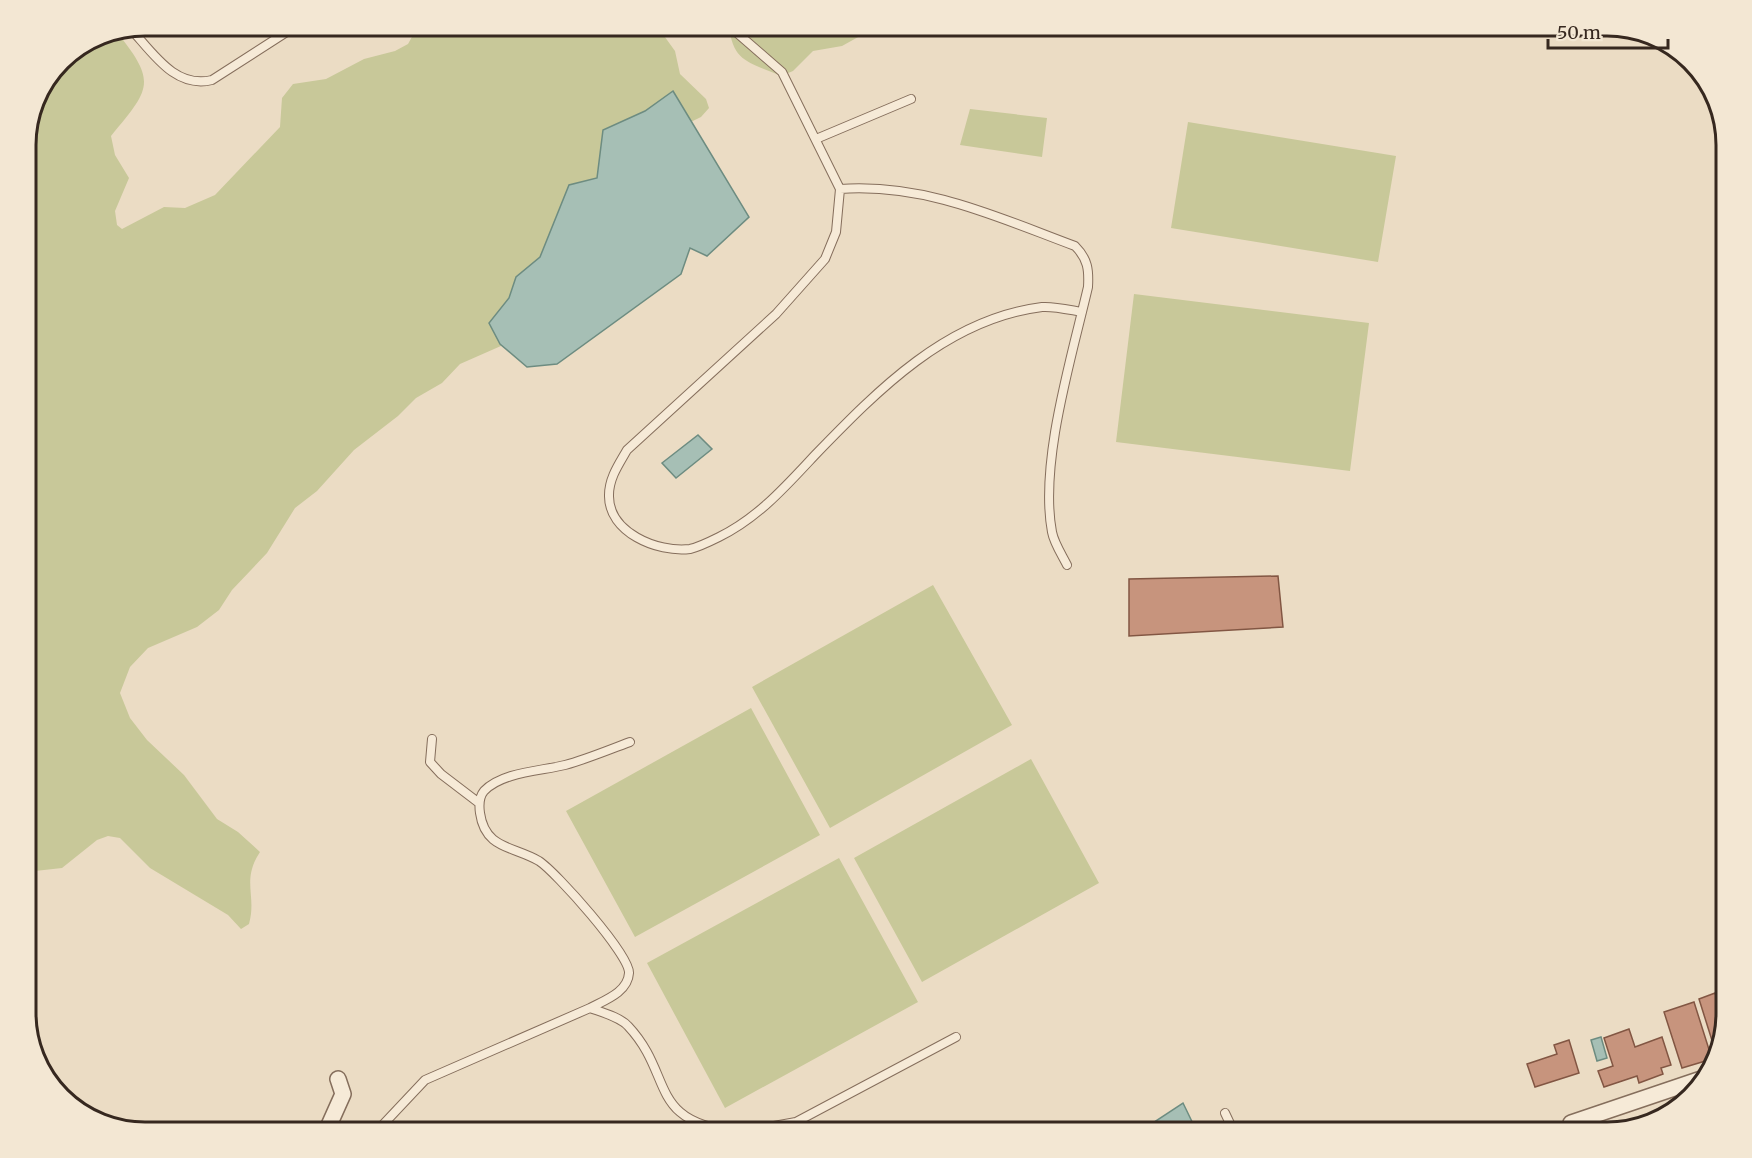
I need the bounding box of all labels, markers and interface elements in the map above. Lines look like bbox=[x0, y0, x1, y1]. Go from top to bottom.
scale bar bbox=[1548, 12, 1668, 50]
text: 50 m bbox=[1557, 21, 1601, 44]

